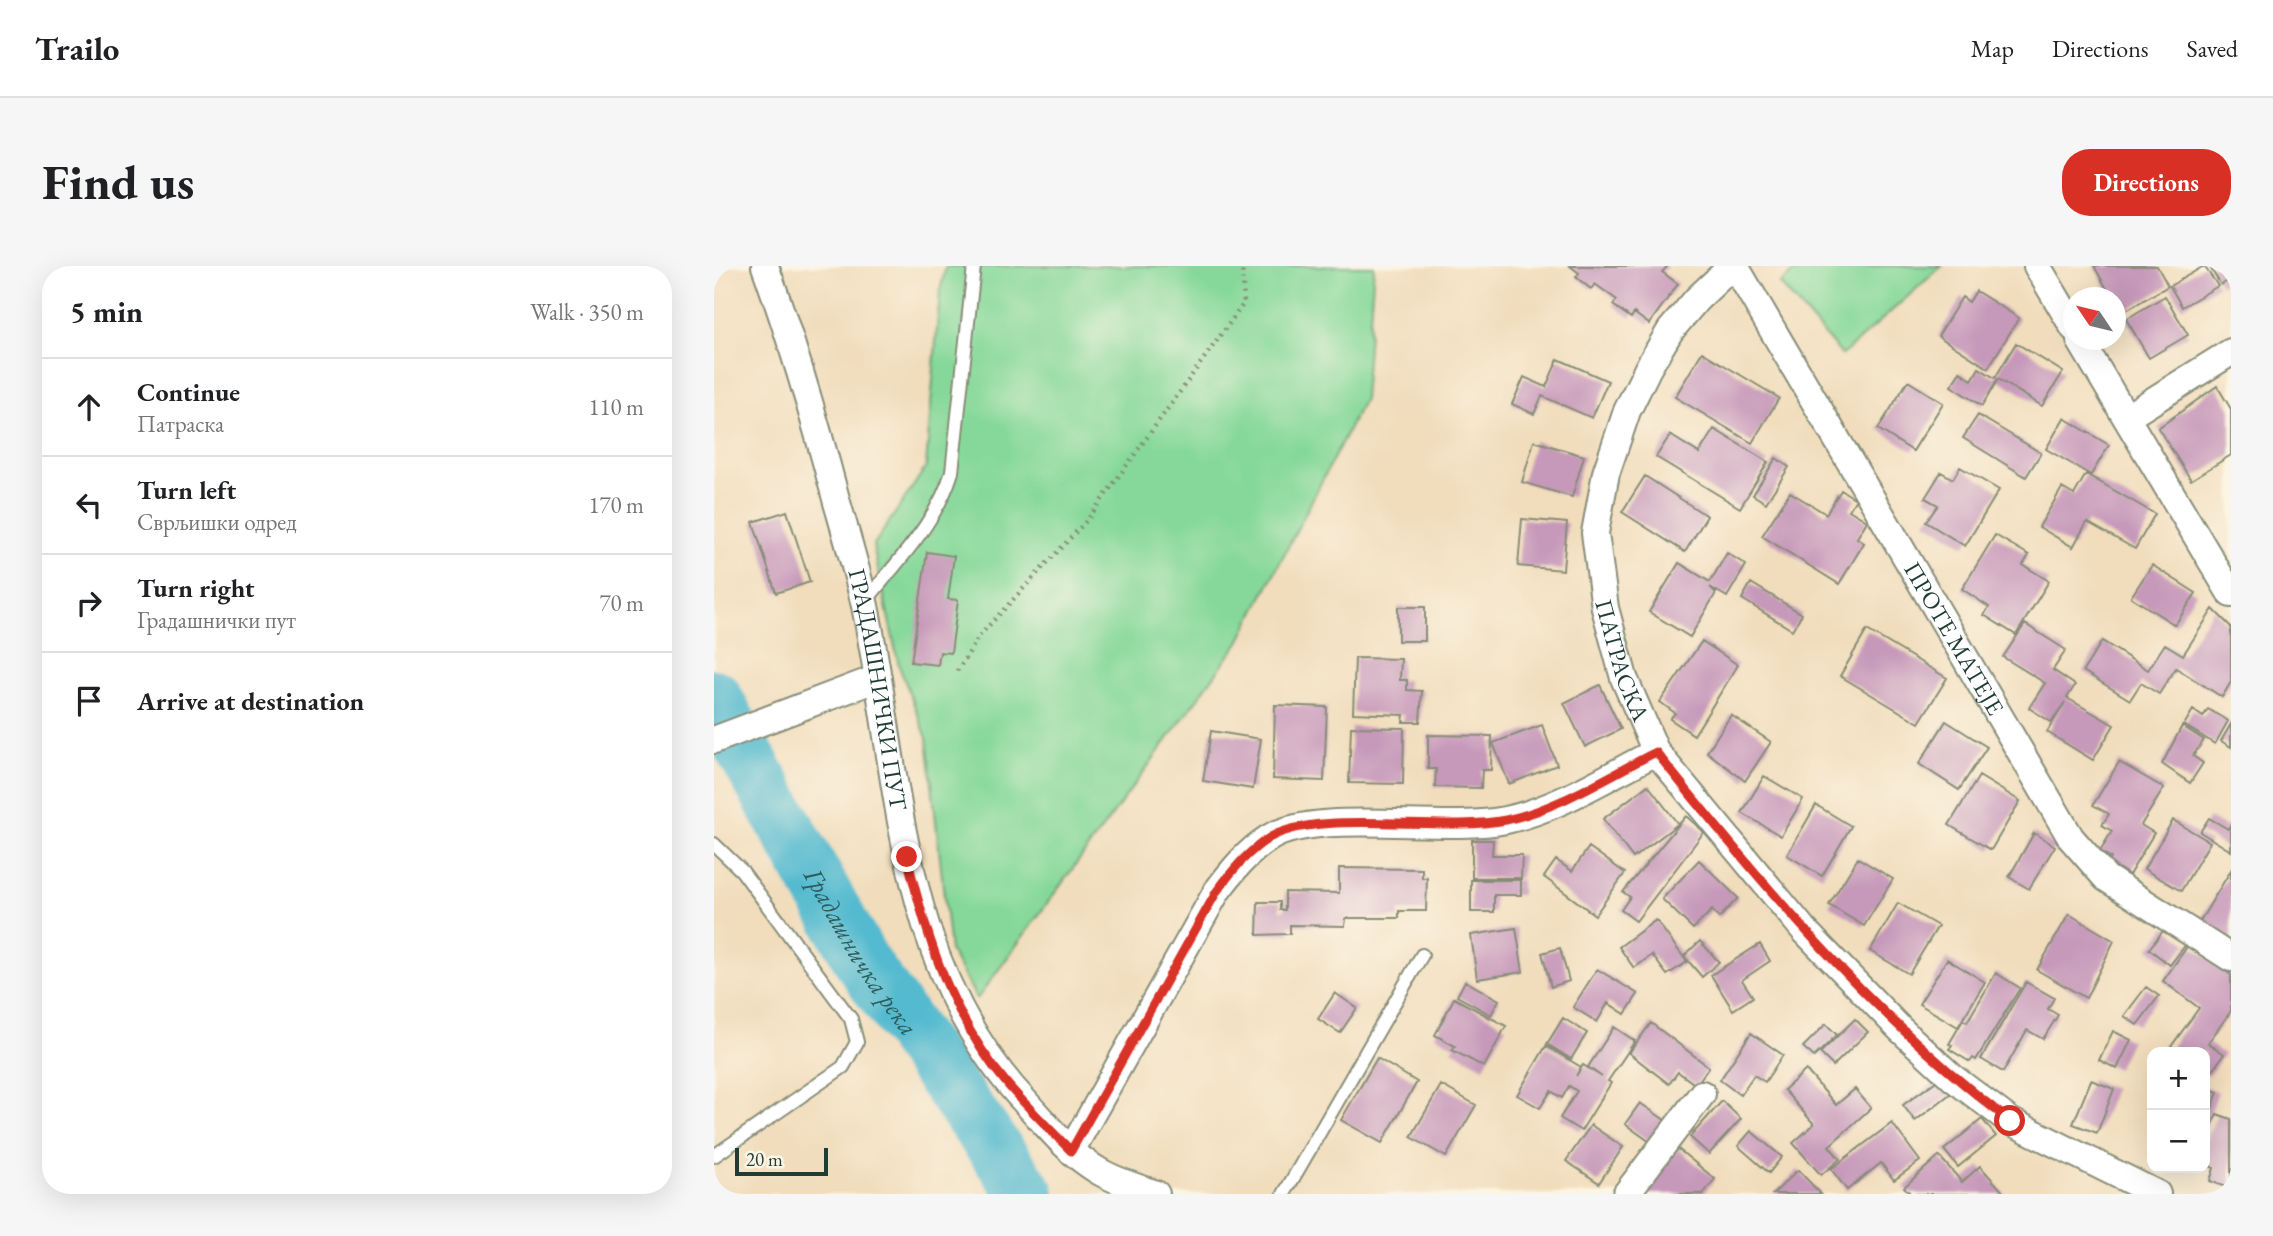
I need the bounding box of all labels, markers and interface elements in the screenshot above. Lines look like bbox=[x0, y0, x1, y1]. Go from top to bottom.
text: Trailo bbox=[35, 27, 119, 70]
text: Map bbox=[1971, 33, 2014, 64]
text: Directions bbox=[2052, 33, 2149, 64]
text: Saved bbox=[2187, 33, 2238, 64]
button: Directions bbox=[2062, 149, 2231, 216]
text: Find us bbox=[42, 150, 194, 214]
north arrow bbox=[2063, 287, 2126, 350]
text: 5 min bbox=[70, 292, 143, 331]
text: Walk · 350 m bbox=[530, 297, 644, 327]
text: Continue bbox=[137, 375, 240, 409]
icon: ahead bbox=[70, 388, 108, 426]
text: 110 m bbox=[588, 392, 644, 422]
text: Патраска bbox=[137, 409, 224, 439]
text: Turn left bbox=[137, 473, 236, 507]
icon: left bbox=[70, 486, 108, 524]
text: 170 m bbox=[588, 490, 644, 520]
text: Сврљишки одред bbox=[137, 507, 297, 537]
street label: ПРОТЕ МАТЕЈЕ bbox=[1897, 556, 2011, 721]
street label: ГРАДАШНИЧКИ ПУТ bbox=[841, 565, 915, 813]
text: Turn right bbox=[137, 571, 255, 605]
icon: right bbox=[70, 584, 108, 622]
text: 70 m bbox=[599, 588, 644, 618]
street label: ПАТРАСКА bbox=[1588, 596, 1657, 726]
text: Градашнички пут bbox=[137, 605, 296, 635]
icon: arrive bbox=[70, 682, 108, 720]
text: Arrive at destination bbox=[137, 684, 364, 718]
route end bbox=[891, 841, 922, 872]
water label: Градашничка река bbox=[795, 861, 926, 1042]
map controls bbox=[2147, 1047, 2210, 1173]
button: + bbox=[2147, 1047, 2210, 1110]
route start bbox=[1994, 1105, 2025, 1136]
button: − bbox=[2147, 1110, 2210, 1173]
scale bar bbox=[735, 1145, 828, 1177]
text: 20 m bbox=[746, 1147, 783, 1172]

